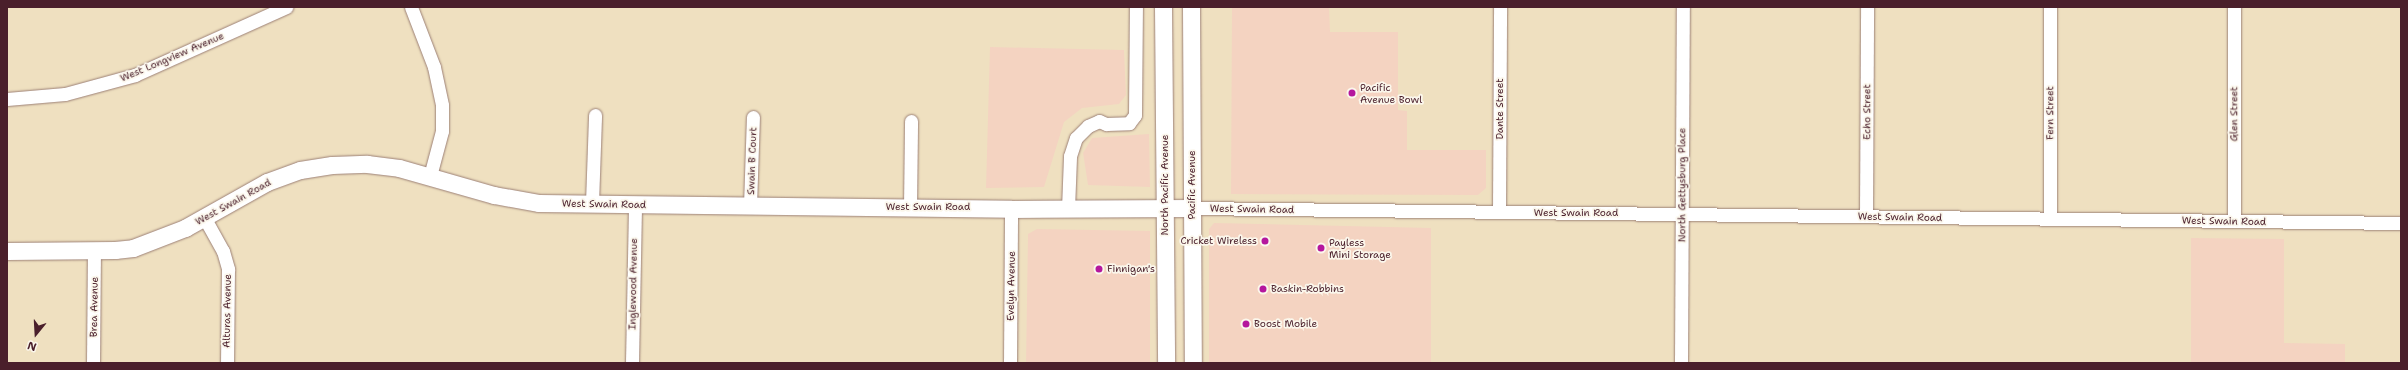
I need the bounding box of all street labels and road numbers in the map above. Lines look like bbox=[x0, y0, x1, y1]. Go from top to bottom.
street label: West Longview Avenue bbox=[118, 30, 226, 84]
street label: Dante Street bbox=[1494, 78, 1506, 140]
street label: Echo Street bbox=[1861, 84, 1873, 140]
street label: Fern Street bbox=[2044, 86, 2056, 140]
street label: Glen Street bbox=[2228, 87, 2240, 141]
street label: Swain B Court bbox=[745, 127, 759, 195]
street label: North Gettysburg Place bbox=[1676, 128, 1688, 242]
street label: North Pacific Avenue bbox=[1159, 135, 1171, 235]
street label: Pacific Avenue bbox=[1186, 150, 1198, 220]
street label: West Swain Road bbox=[193, 176, 273, 228]
street label: West Swain Road bbox=[562, 197, 646, 211]
street label: West Swain Road bbox=[886, 201, 970, 213]
street label: West Swain Road bbox=[1210, 202, 1294, 216]
street label: West Swain Road bbox=[1534, 207, 1618, 219]
street label: West Swain Road bbox=[1858, 210, 1942, 224]
street label: West Swain Road bbox=[2182, 214, 2266, 228]
street label: Inglewood Avenue bbox=[626, 238, 640, 330]
street label: Evelyn Avenue bbox=[1004, 251, 1018, 321]
street label: Alturas Avenue bbox=[220, 274, 234, 348]
street label: Brea Avenue bbox=[87, 277, 101, 337]

